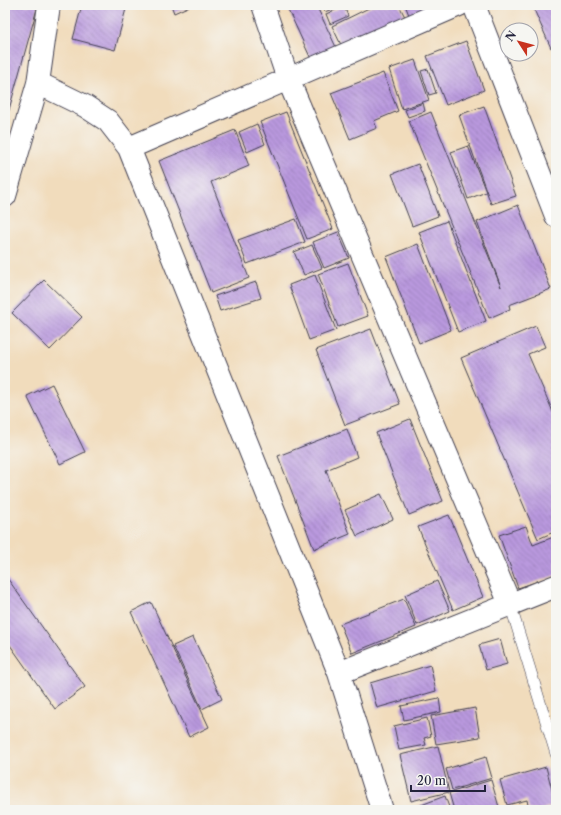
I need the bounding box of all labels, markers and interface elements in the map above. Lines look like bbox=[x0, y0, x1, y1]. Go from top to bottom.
north arrow bbox=[499, 22, 539, 62]
text: N bbox=[502, 28, 520, 44]
scale bar bbox=[411, 767, 485, 793]
text: 20 m bbox=[417, 773, 446, 788]

